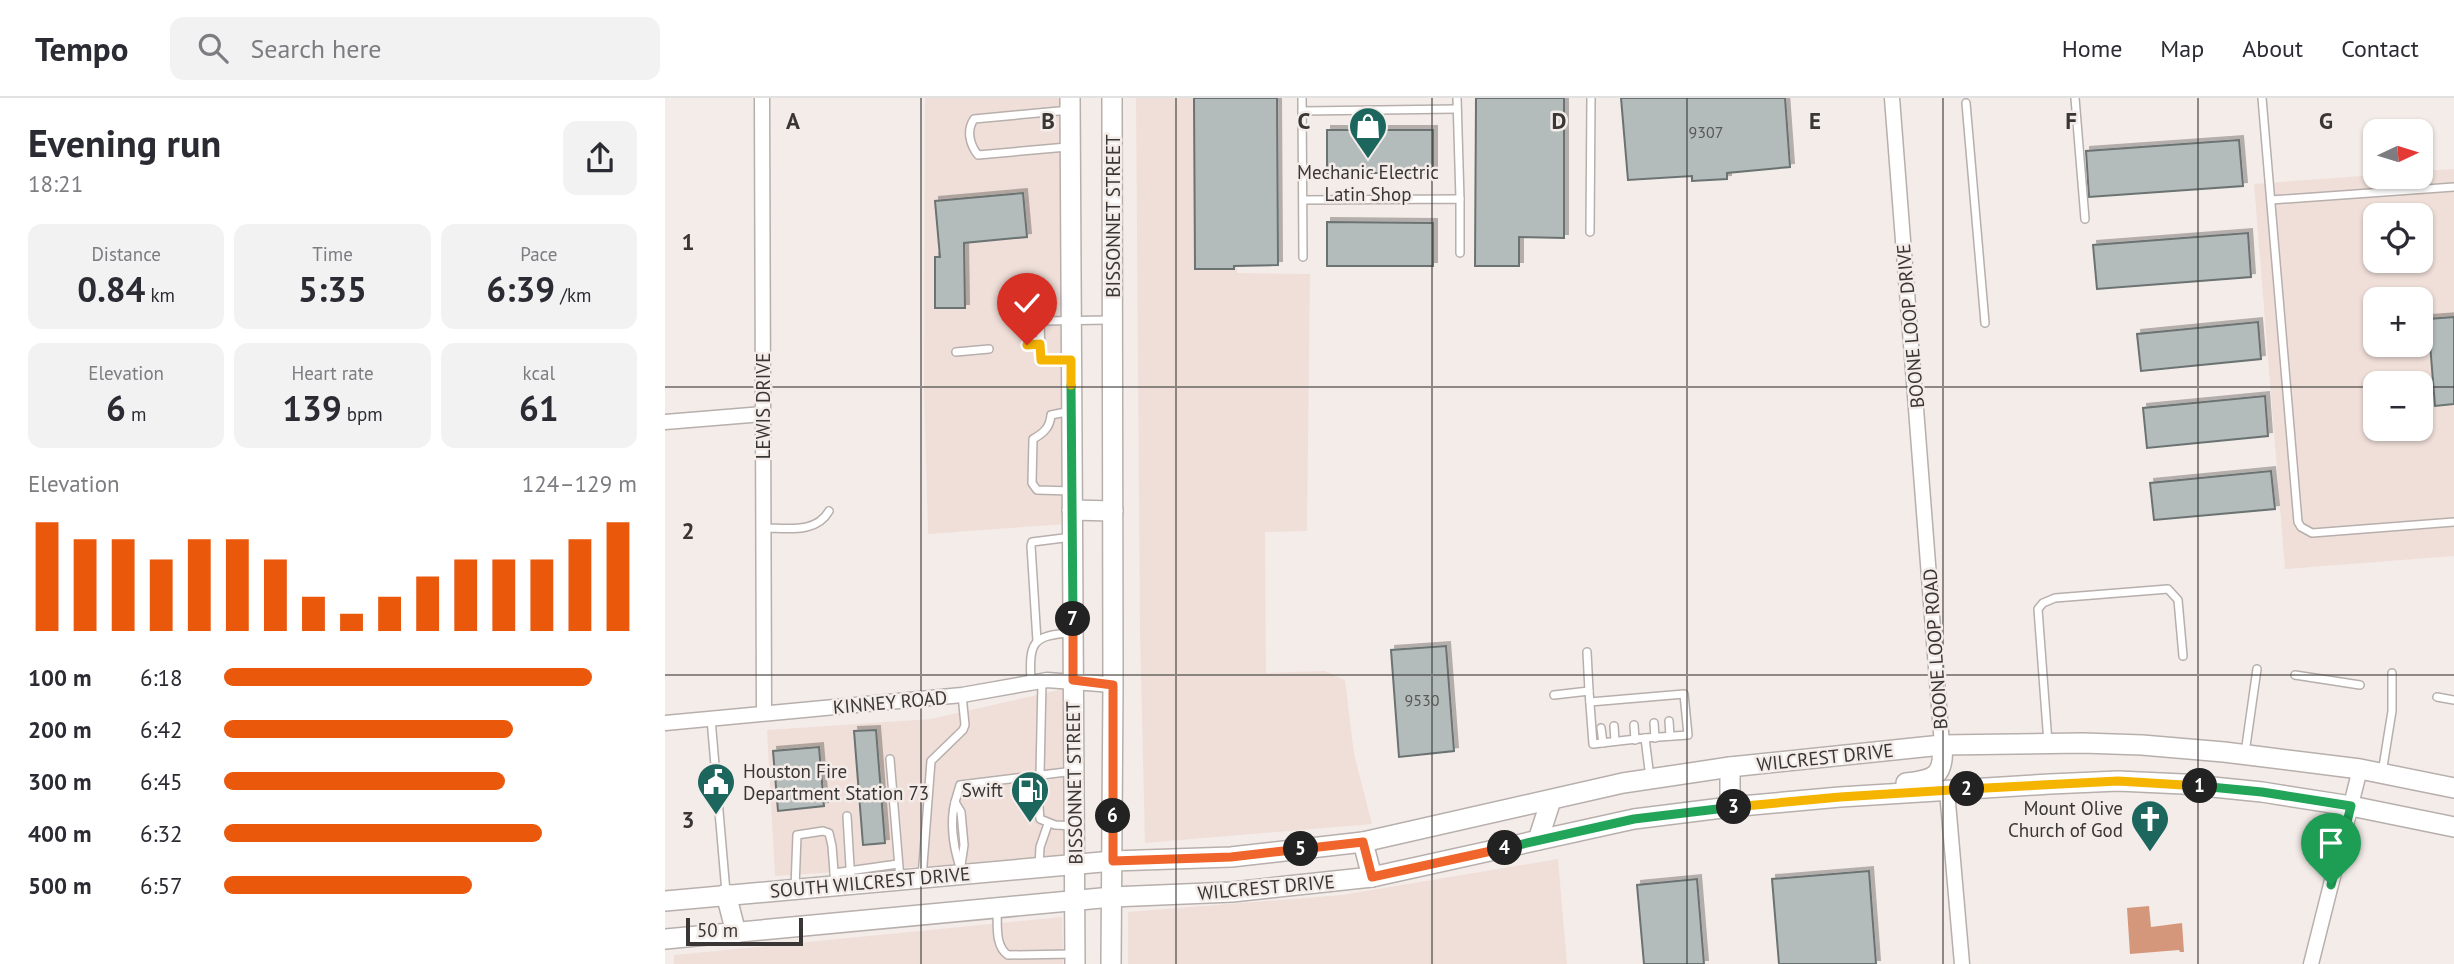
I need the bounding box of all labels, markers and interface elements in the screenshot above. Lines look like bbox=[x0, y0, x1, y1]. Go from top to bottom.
search box bbox=[170, 17, 660, 80]
text: Tempo bbox=[35, 27, 128, 70]
icon: search bbox=[194, 29, 232, 67]
text: Search here bbox=[250, 32, 382, 65]
text: Home bbox=[2062, 33, 2122, 64]
text: Map bbox=[2160, 33, 2204, 64]
text: About bbox=[2242, 33, 2303, 64]
text: Contact bbox=[2341, 33, 2419, 64]
shop icon: Mechanic Electric Latin Shop bbox=[1347, 105, 1389, 160]
text: A bbox=[786, 106, 800, 135]
text: B bbox=[1041, 106, 1055, 135]
text: C bbox=[1298, 106, 1311, 135]
text: D bbox=[1552, 106, 1566, 135]
text: E bbox=[1809, 106, 1821, 135]
text: F bbox=[2065, 106, 2077, 135]
text: G bbox=[2319, 106, 2333, 135]
text: Evening run bbox=[28, 118, 221, 167]
north arrow bbox=[2363, 119, 2433, 189]
map controls bbox=[2363, 119, 2433, 441]
button: share bbox=[563, 121, 637, 195]
house number: 9307 bbox=[1689, 122, 1723, 142]
street label: BISSONNET STREET bbox=[1101, 134, 1125, 298]
place label: Mechanic Electric Latin Shop bbox=[1297, 160, 1439, 206]
text: 18:21 bbox=[28, 169, 83, 198]
button: locate bbox=[2363, 203, 2433, 273]
text: 1 bbox=[681, 227, 695, 256]
text: Distance bbox=[91, 242, 161, 266]
text: Time bbox=[312, 242, 353, 266]
text: Pace bbox=[520, 242, 557, 266]
street label: BOONE LOOP DRIVE bbox=[1891, 243, 1929, 409]
text: 0.84 bbox=[77, 266, 145, 312]
text: 5:35 bbox=[298, 266, 367, 312]
text: 6:39 bbox=[486, 266, 555, 312]
pin bbox=[997, 273, 1057, 345]
text: km bbox=[145, 283, 175, 307]
text: /km bbox=[555, 283, 591, 307]
icon: check bbox=[1008, 284, 1046, 322]
button: + bbox=[2363, 287, 2433, 357]
street label: LEWIS DRIVE bbox=[751, 353, 775, 459]
text: Elevation bbox=[88, 361, 164, 385]
text: Heart rate bbox=[291, 361, 374, 385]
text: kcal bbox=[523, 361, 555, 385]
button: − bbox=[2363, 371, 2433, 441]
text: 6 bbox=[106, 385, 126, 431]
text: 139 bbox=[282, 385, 342, 431]
text: 61 bbox=[519, 385, 559, 431]
text: m bbox=[126, 402, 146, 426]
text: bpm bbox=[342, 402, 383, 426]
text: Elevation bbox=[28, 469, 120, 498]
text: 124–129 m bbox=[522, 469, 637, 498]
text: 2 bbox=[681, 516, 695, 545]
street label: BOONE LOOP ROAD bbox=[1917, 568, 1953, 730]
pin: 7 bbox=[1055, 602, 1091, 636]
text: 7 bbox=[1067, 606, 1078, 630]
text: 100 m bbox=[28, 663, 91, 692]
text: 6:18 bbox=[140, 663, 183, 692]
street label: KINNEY ROAD bbox=[832, 685, 948, 719]
house number: 9530 bbox=[1405, 690, 1440, 710]
street label: BISSONNET STREET bbox=[1061, 701, 1087, 865]
text: 200 m bbox=[28, 715, 91, 744]
text: 6:42 bbox=[140, 715, 183, 744]
street label: WILCREST DRIVE bbox=[1755, 738, 1895, 776]
place label: Houston Fire Department Station 73 bbox=[743, 759, 929, 805]
public building icon: Houston Fire Department Station 73 bbox=[695, 761, 737, 816]
text: 300 m bbox=[28, 767, 91, 796]
text: 6:45 bbox=[140, 767, 183, 796]
pin: 1 bbox=[2183, 768, 2217, 804]
fuel station icon: Swift bbox=[1009, 769, 1051, 824]
pin: 2 bbox=[1949, 772, 1985, 806]
text: 1 bbox=[2194, 773, 2205, 797]
text: 2 bbox=[1961, 776, 1972, 800]
place label: Swift bbox=[962, 778, 1004, 802]
pin: 3 bbox=[1717, 790, 1751, 824]
text: 3 bbox=[1728, 794, 1739, 818]
place label: Mount Olive Church of God bbox=[2008, 796, 2123, 842]
pin: 6 bbox=[1095, 798, 1131, 834]
church icon: Mount Olive Church of God bbox=[2129, 798, 2171, 853]
text: 6 bbox=[1107, 803, 1118, 827]
text: 3 bbox=[681, 805, 695, 834]
pin bbox=[2301, 813, 2361, 885]
text: 400 m bbox=[28, 819, 91, 848]
text: 6:32 bbox=[140, 819, 183, 848]
icon: arrive bbox=[2312, 824, 2350, 862]
pin: 4 bbox=[1487, 830, 1523, 866]
pin: 5 bbox=[1283, 832, 1319, 866]
text: 4 bbox=[1499, 835, 1510, 859]
text: 5 bbox=[1295, 836, 1306, 860]
street label: SOUTH WILCREST DRIVE bbox=[769, 861, 971, 903]
street label: WILCREST DRIVE bbox=[1197, 869, 1335, 905]
text: 500 m bbox=[28, 871, 91, 900]
text: 6:57 bbox=[140, 871, 183, 900]
scale bar bbox=[686, 915, 803, 947]
text: 50 m bbox=[697, 918, 738, 942]

